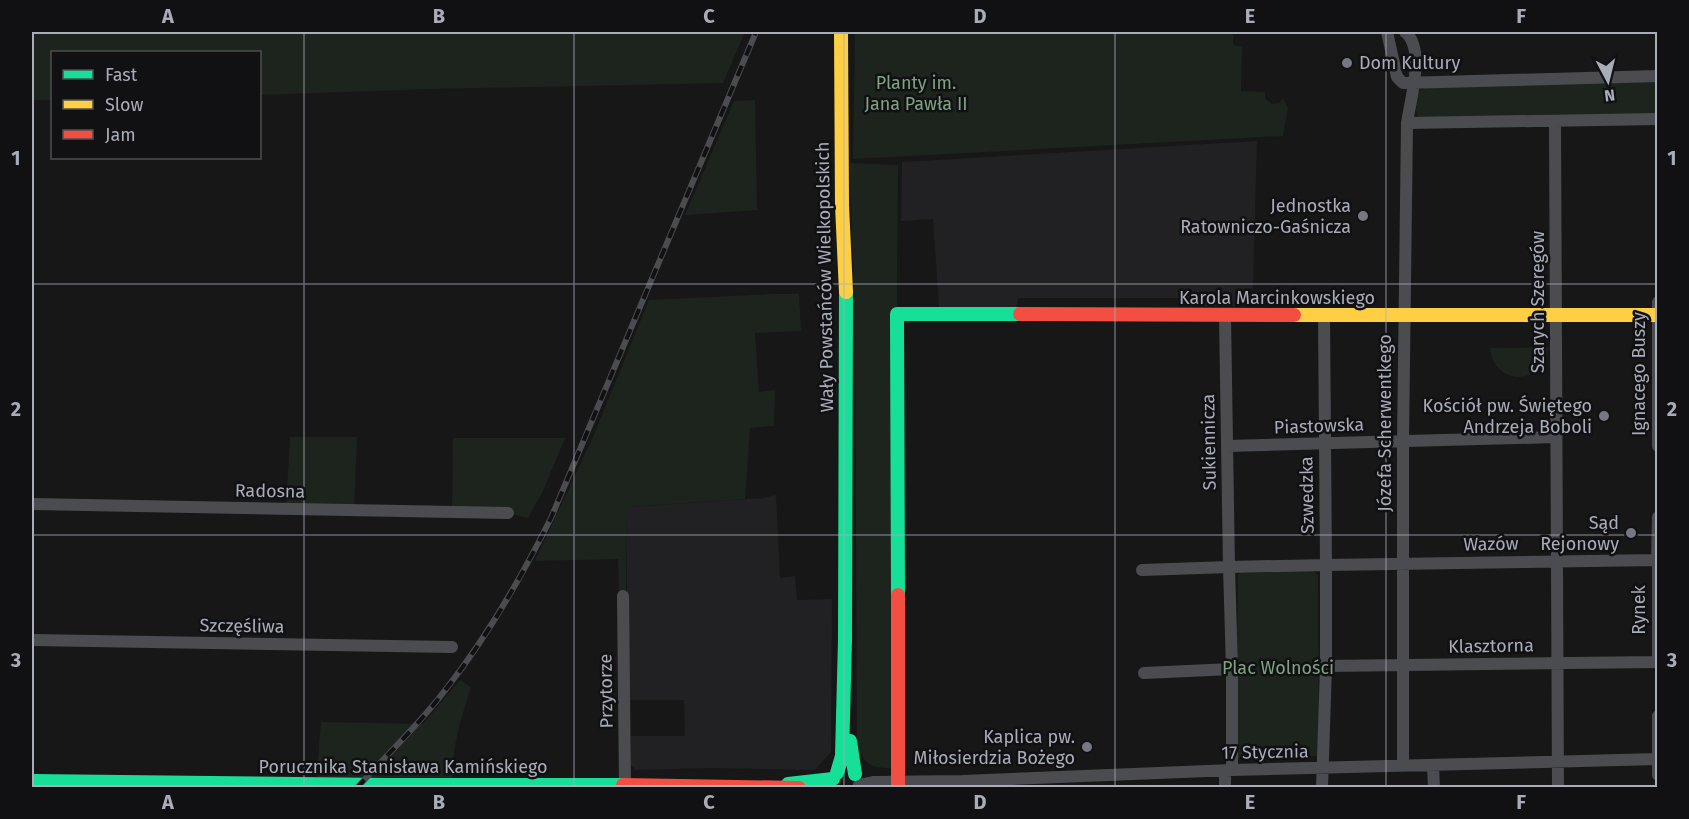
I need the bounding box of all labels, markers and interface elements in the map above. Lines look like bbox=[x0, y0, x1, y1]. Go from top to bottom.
text: A bbox=[161, 4, 175, 28]
text: B bbox=[433, 4, 445, 28]
text: C bbox=[703, 4, 715, 28]
text: D bbox=[973, 4, 987, 28]
text: E bbox=[1245, 4, 1255, 28]
text: F bbox=[1516, 4, 1526, 28]
legend bbox=[51, 51, 261, 159]
north arrow bbox=[1578, 51, 1638, 111]
place label: Dom Kultury bbox=[1359, 52, 1460, 74]
marker: Dom Kultury bbox=[1340, 56, 1354, 70]
text: Fast bbox=[105, 64, 138, 86]
park label: Planty im. Jana Pawła II bbox=[864, 72, 968, 115]
text: N bbox=[1603, 85, 1616, 105]
text: Slow bbox=[105, 94, 144, 116]
text: Jam bbox=[105, 124, 136, 146]
street label: Wały Powstańców Wielkopolskich bbox=[812, 141, 838, 413]
text: 1 bbox=[11, 146, 21, 170]
text: 1 bbox=[1667, 146, 1677, 170]
place label: Jednostka Ratowniczo-Gaśnicza bbox=[1180, 195, 1351, 238]
marker: Jednostka Ratowniczo-Gaśnicza bbox=[1356, 209, 1370, 223]
street label: Szarych Szeregów bbox=[1527, 231, 1549, 373]
street label: Karola Marcinkowskiego bbox=[1179, 287, 1375, 309]
street label: Ignacego Buszy bbox=[1628, 312, 1650, 436]
street label: Józefa Scherwentkego bbox=[1374, 334, 1396, 512]
street label: Sukiennicza bbox=[1197, 394, 1221, 490]
place label: Kościół pw. Świętego Andrzeja Boboli bbox=[1423, 395, 1592, 438]
text: 2 bbox=[11, 397, 21, 421]
text: 2 bbox=[1667, 397, 1677, 421]
marker: Kościół pw. Świętego Andrzeja Boboli bbox=[1597, 409, 1611, 423]
street label: Piastowska bbox=[1273, 413, 1365, 439]
street label: Szwedzka bbox=[1295, 456, 1319, 534]
street label: Radosna bbox=[235, 479, 305, 503]
place label: Sąd Rejonowy bbox=[1540, 512, 1619, 555]
marker: Sąd Rejonowy bbox=[1624, 526, 1638, 540]
street label: Wazów bbox=[1463, 533, 1519, 555]
street label: Rynek bbox=[1628, 585, 1650, 635]
street label: Szczęśliwa bbox=[199, 614, 285, 638]
street label: Klasztorna bbox=[1448, 634, 1534, 658]
text: 3 bbox=[10, 648, 21, 672]
text: 3 bbox=[1666, 648, 1677, 672]
street label: Przytorze bbox=[594, 653, 618, 729]
park label: Plac Wolności bbox=[1222, 657, 1334, 679]
place label: Kaplica pw. Miłosierdzia Bożego bbox=[914, 726, 1075, 769]
marker: Kaplica pw. Miłosierdzia Bożego bbox=[1080, 740, 1094, 754]
street label: 17 Stycznia bbox=[1221, 740, 1309, 764]
street label: Porucznika Stanisława Kamińskiego bbox=[258, 756, 548, 778]
text: A bbox=[161, 790, 175, 814]
text: B bbox=[433, 790, 445, 814]
text: C bbox=[703, 790, 715, 814]
text: D bbox=[973, 790, 987, 814]
text: E bbox=[1245, 790, 1255, 814]
text: F bbox=[1516, 790, 1526, 814]

